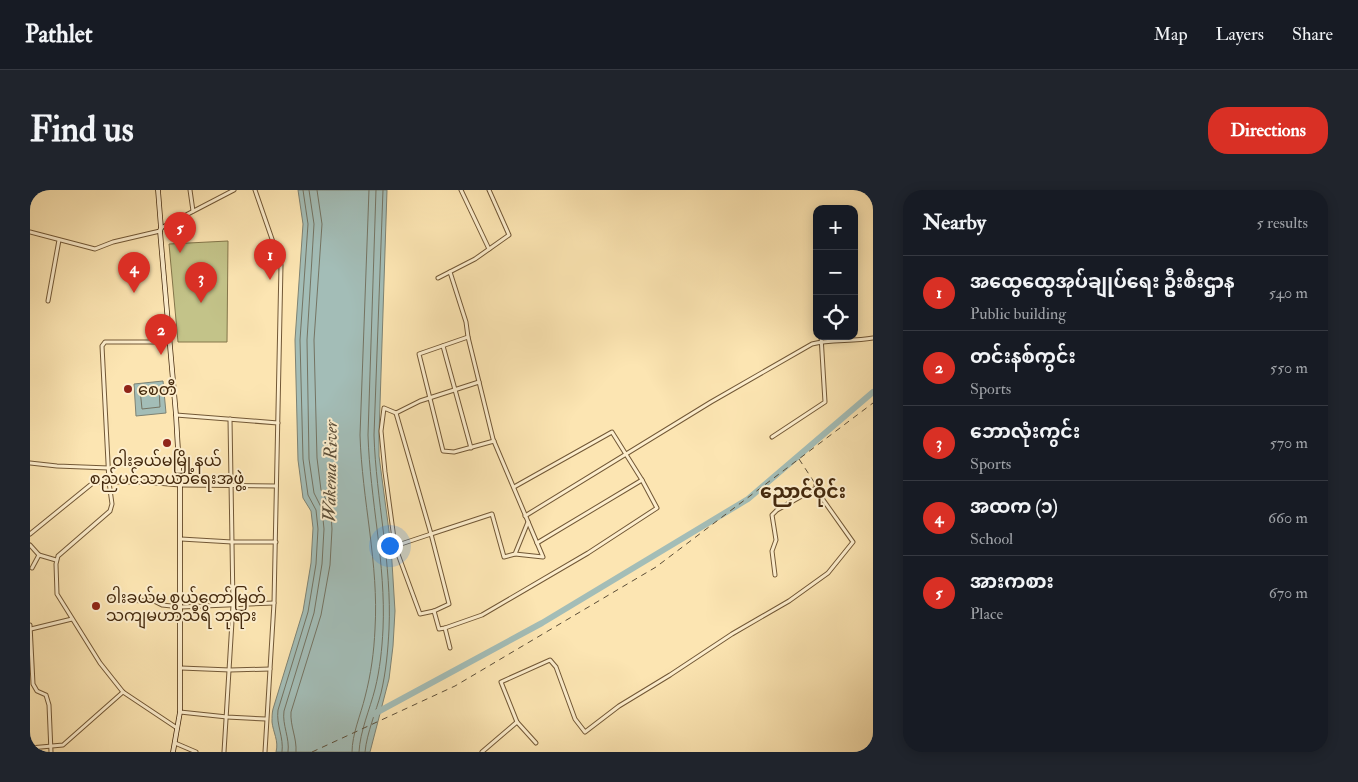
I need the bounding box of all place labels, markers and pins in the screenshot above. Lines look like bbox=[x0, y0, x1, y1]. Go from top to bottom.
pin: 5 bbox=[164, 212, 196, 253]
pin: 1 bbox=[254, 239, 286, 280]
pin: 4 bbox=[118, 252, 150, 293]
pin: 3 bbox=[185, 262, 217, 303]
pin: 2 bbox=[145, 314, 177, 355]
place label: စေတီ bbox=[138, 379, 177, 400]
marker: စေတီ bbox=[122, 383, 134, 395]
marker: ဝါးခယ်မမြို့နယ် စည်ပင်သာယာရေးအဖွဲ့ bbox=[161, 437, 173, 449]
place label: ဝါးခယ်မမြို့နယ် စည်ပင်သာယာရေးအဖွဲ့ bbox=[90, 449, 247, 492]
place label: ဝါးခယ်မ စွယ်တော်မြတ် သကျမဟာသီရိ ဘုရား bbox=[106, 586, 266, 630]
marker: ဝါးခယ်မ စွယ်တော်မြတ် သကျမဟာသီရိ ဘုရား bbox=[90, 600, 102, 612]

